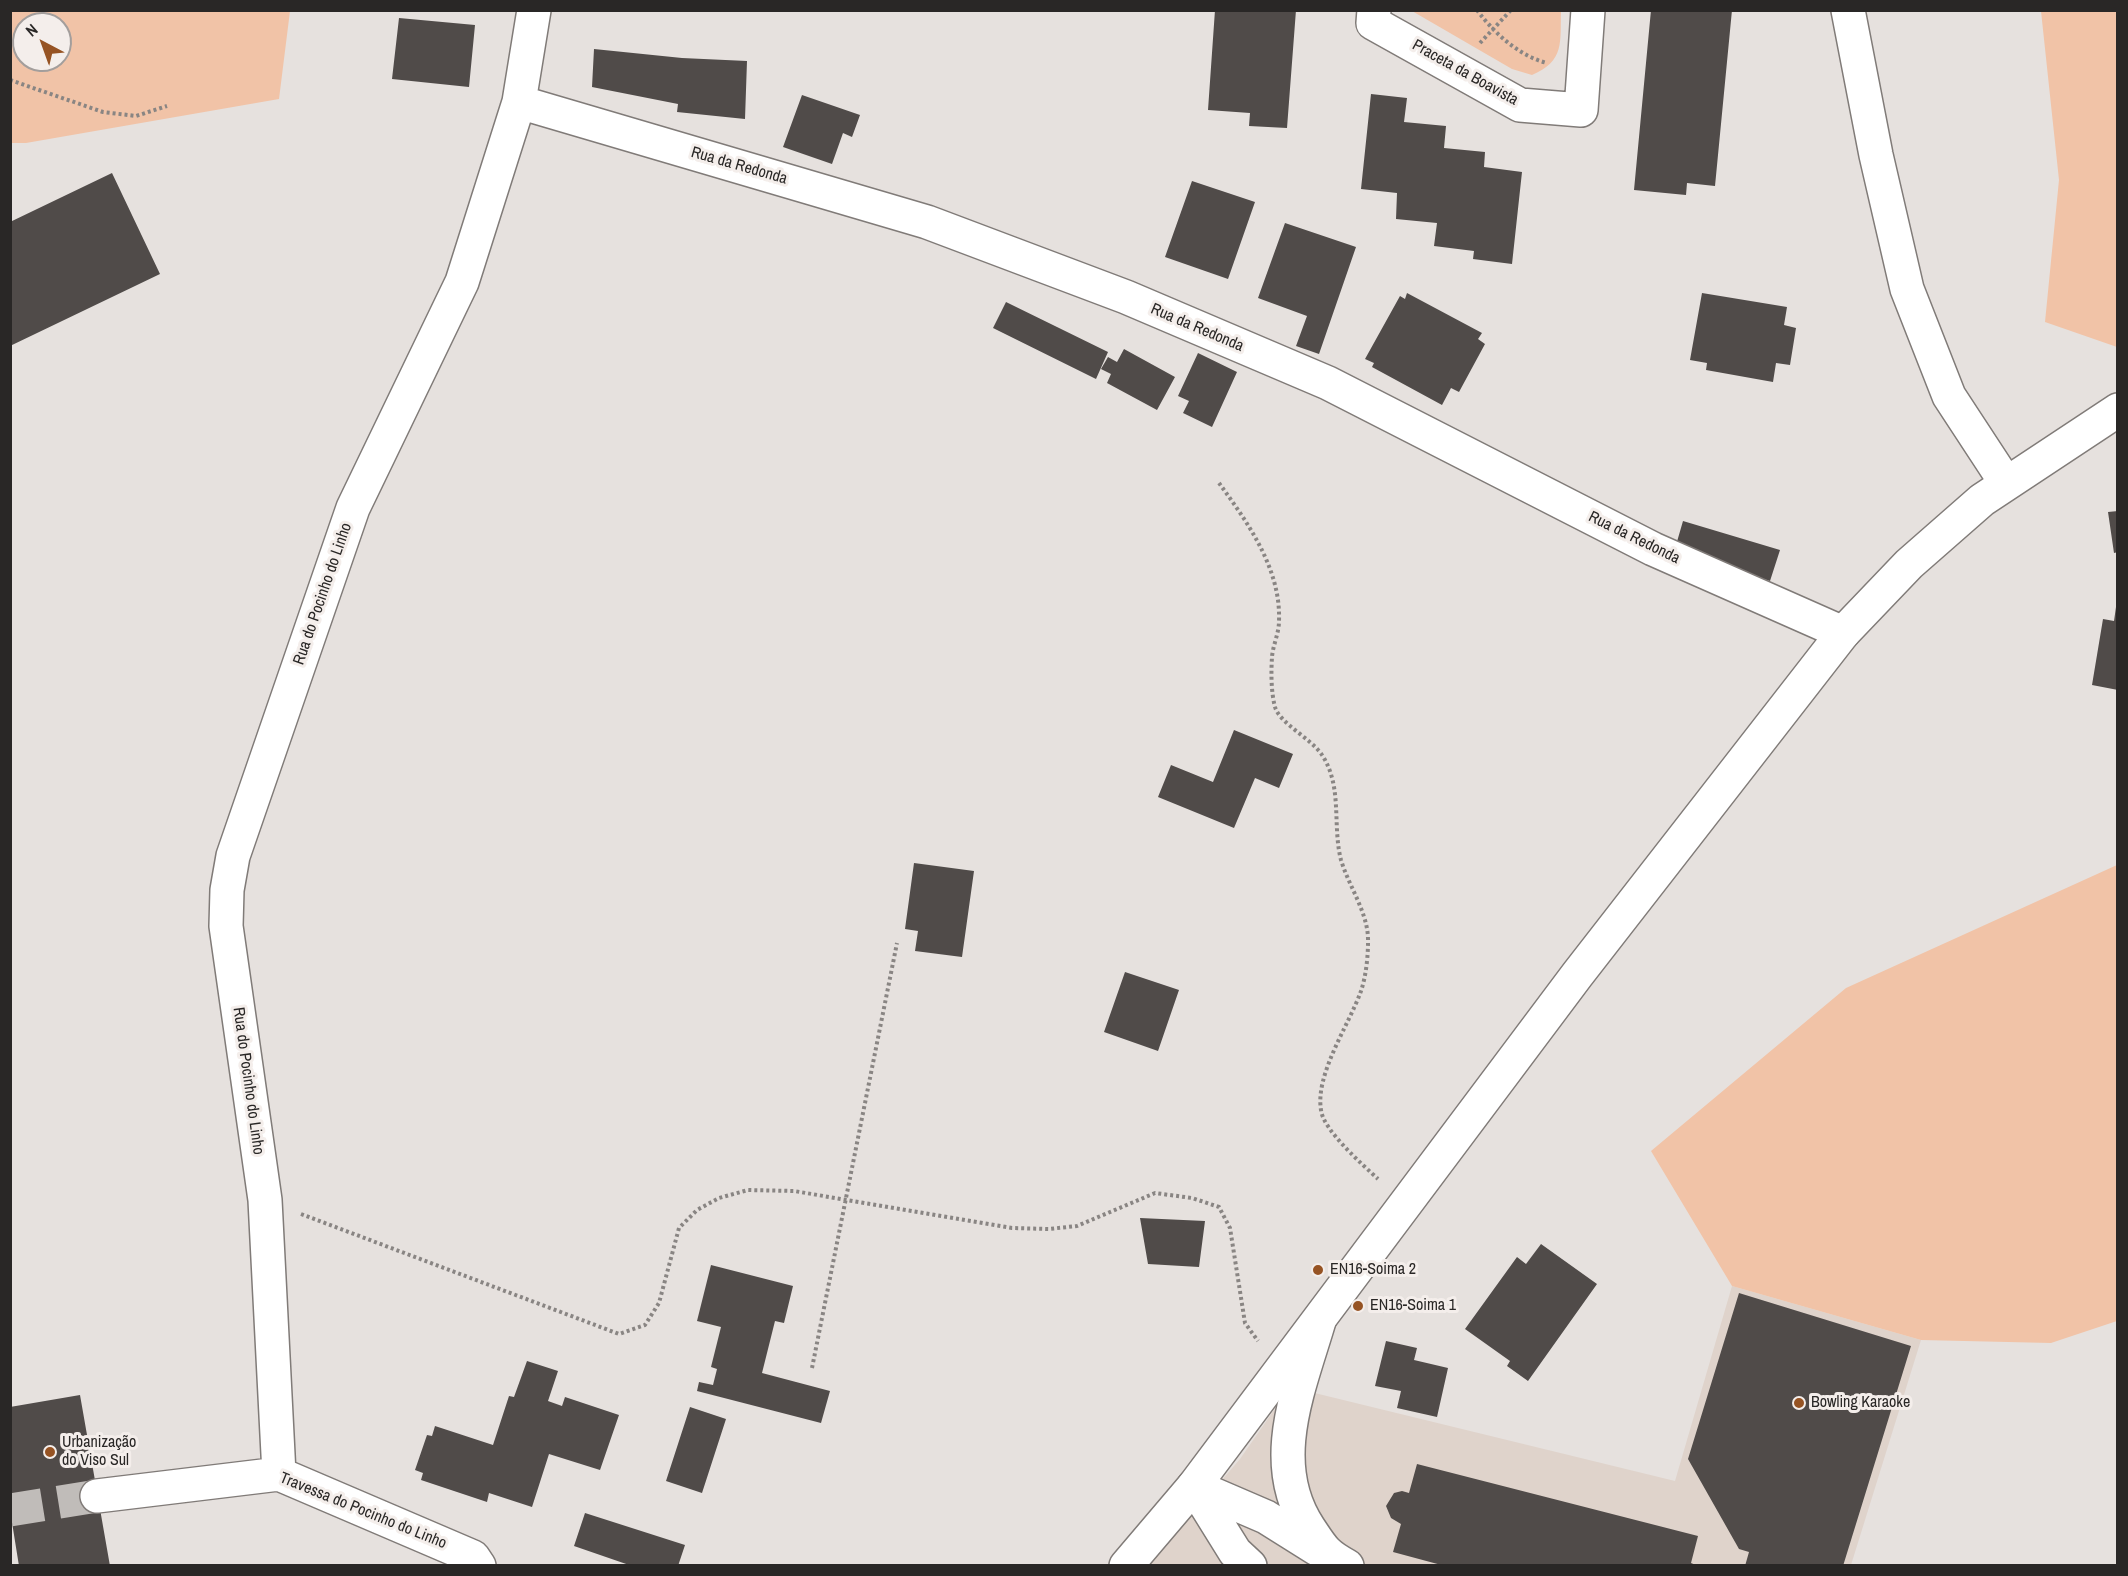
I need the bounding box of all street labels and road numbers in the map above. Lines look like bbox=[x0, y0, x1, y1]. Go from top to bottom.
street label: Praceta da Boavista bbox=[1409, 36, 1521, 110]
street label: Rua da Redonda bbox=[689, 143, 789, 189]
street label: Rua da Redonda bbox=[1148, 300, 1246, 356]
street label: Rua da Redonda bbox=[1585, 508, 1683, 568]
street label: Rua do Pocinho do Linho bbox=[290, 521, 356, 667]
street label: Rua do Pocinho do Linho bbox=[228, 1006, 268, 1156]
street label: Travessa do Pocinho do Linho bbox=[277, 1469, 449, 1553]

